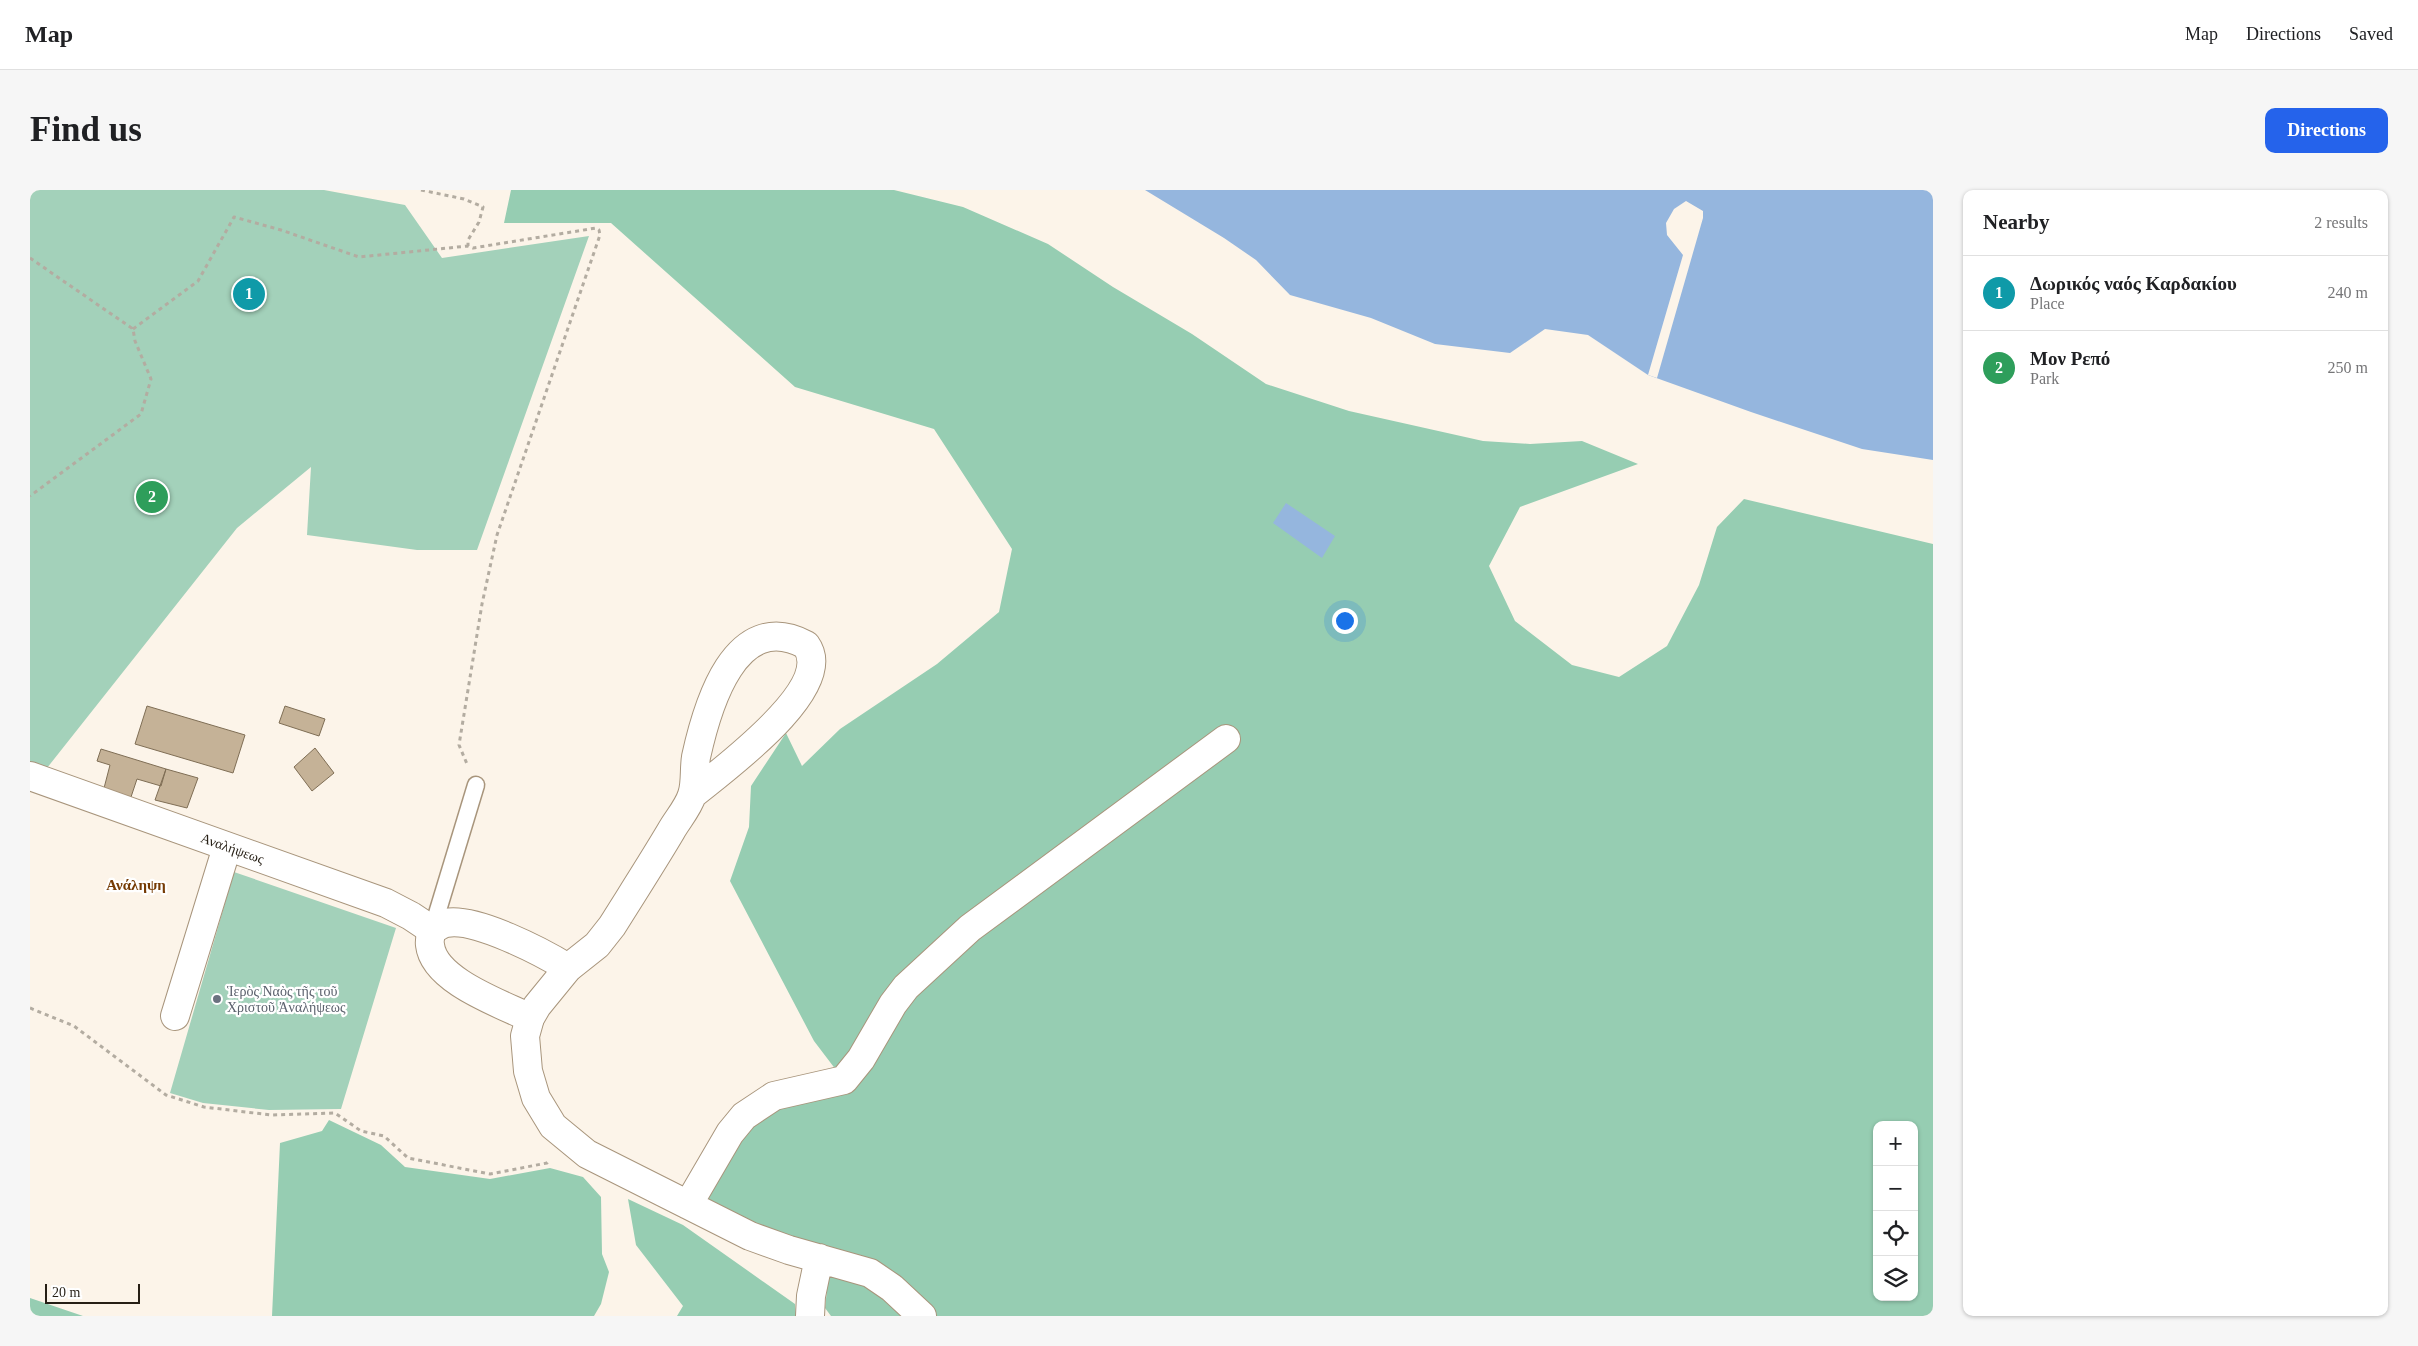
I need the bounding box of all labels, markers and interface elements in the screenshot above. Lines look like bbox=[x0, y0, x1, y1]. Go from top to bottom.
text: Map bbox=[25, 21, 73, 47]
text: Map bbox=[2185, 24, 2218, 44]
text: Directions bbox=[2246, 24, 2321, 44]
text: Saved bbox=[2349, 24, 2393, 44]
button: Directions bbox=[2265, 108, 2388, 153]
text: Find us bbox=[30, 110, 142, 149]
text: Nearby bbox=[1983, 210, 2050, 234]
text: 2 results bbox=[2314, 214, 2368, 231]
text: Δωρικός ναός Καρδακίου bbox=[2030, 273, 2237, 294]
pin: 1 bbox=[233, 275, 265, 313]
text: 1 bbox=[1995, 284, 2003, 301]
text: 240 m bbox=[2328, 284, 2368, 301]
text: Place bbox=[2030, 295, 2065, 312]
text: Μον Ρεπό bbox=[2030, 348, 2110, 369]
text: 2 bbox=[1995, 359, 2003, 376]
text: 250 m bbox=[2328, 359, 2368, 376]
text: Park bbox=[2030, 370, 2059, 387]
pin: 2 bbox=[136, 478, 168, 516]
your location bbox=[1332, 608, 1358, 634]
street label: Αναλήψεως bbox=[199, 830, 267, 867]
district label: Ανάληψη bbox=[106, 877, 166, 893]
place label: Ἱερὸς Ναὸς τῆς τοῦ Χριστοῦ Ἀναλήψεως bbox=[227, 984, 346, 1015]
marker: Ἱερὸς Ναὸς τῆς τοῦ Χριστοῦ Ἀναλήψεως bbox=[211, 993, 223, 1005]
map controls bbox=[1873, 1121, 1918, 1301]
button: + bbox=[1873, 1121, 1918, 1166]
button: − bbox=[1873, 1166, 1918, 1211]
button: locate bbox=[1873, 1211, 1918, 1256]
button: layers bbox=[1873, 1256, 1918, 1301]
scale bar bbox=[45, 1281, 140, 1304]
text: 20 m bbox=[52, 1285, 80, 1300]

